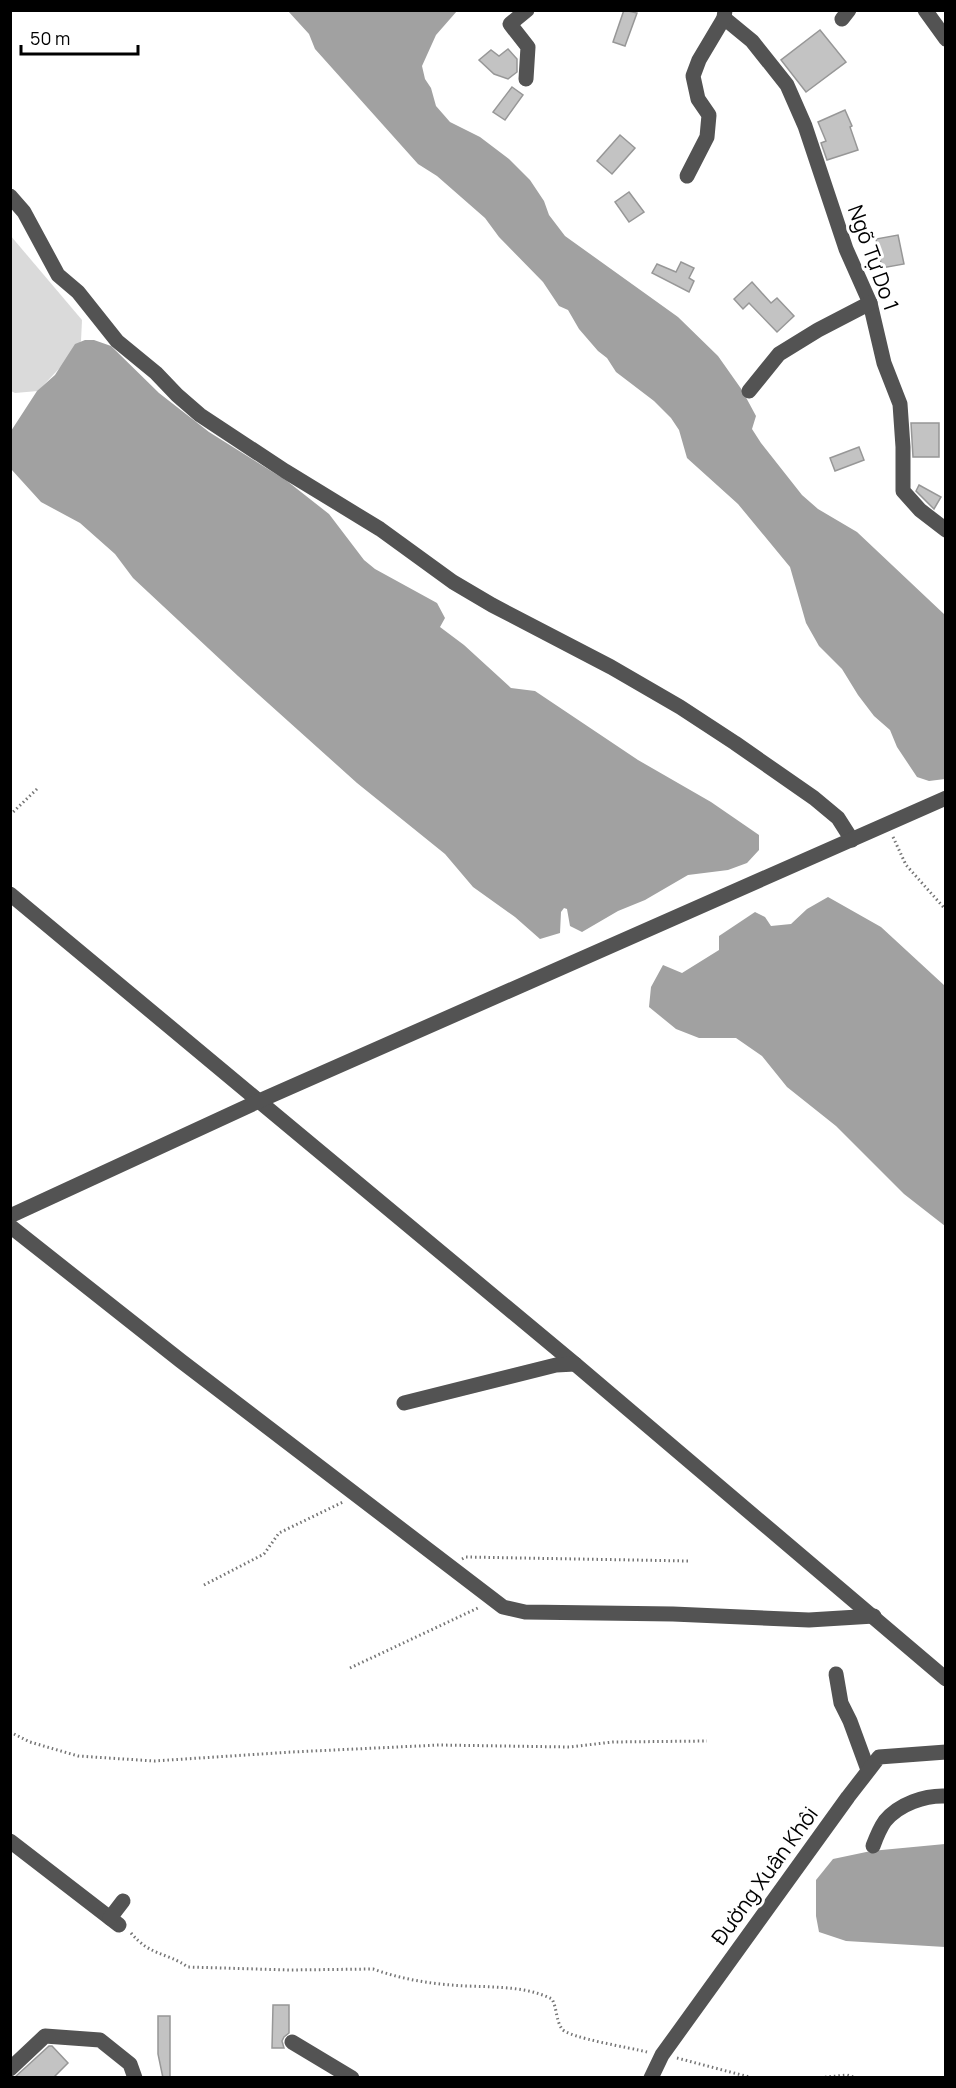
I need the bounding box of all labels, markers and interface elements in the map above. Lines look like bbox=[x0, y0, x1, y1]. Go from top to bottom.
scale bar bbox=[21, 18, 138, 56]
text: 50 m bbox=[30, 26, 70, 50]
street label: Ngõ Tự Do 1 bbox=[842, 201, 906, 314]
street label: Đường Xuân Khôi bbox=[705, 1801, 824, 1950]

